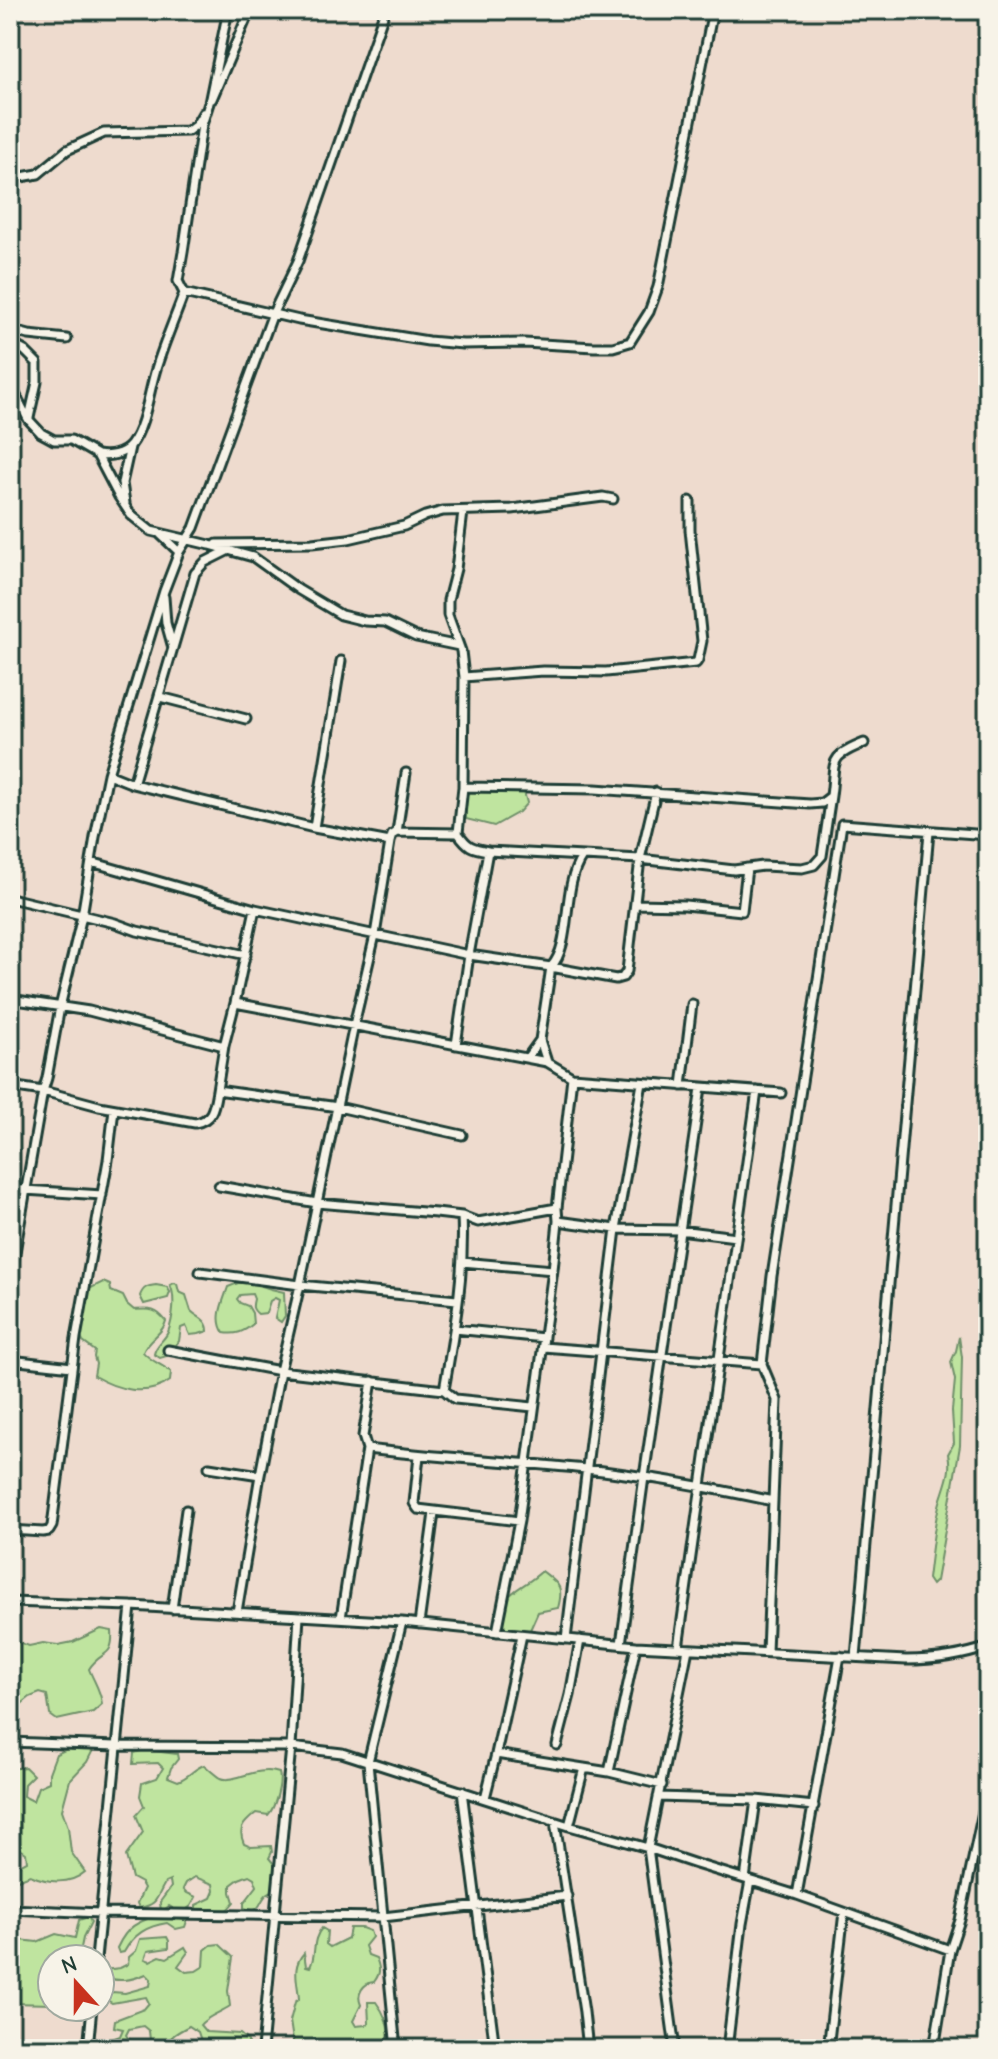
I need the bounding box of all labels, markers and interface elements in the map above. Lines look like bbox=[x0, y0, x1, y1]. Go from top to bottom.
north arrow bbox=[36, 1943, 116, 2023]
text: N bbox=[58, 1951, 81, 1980]

